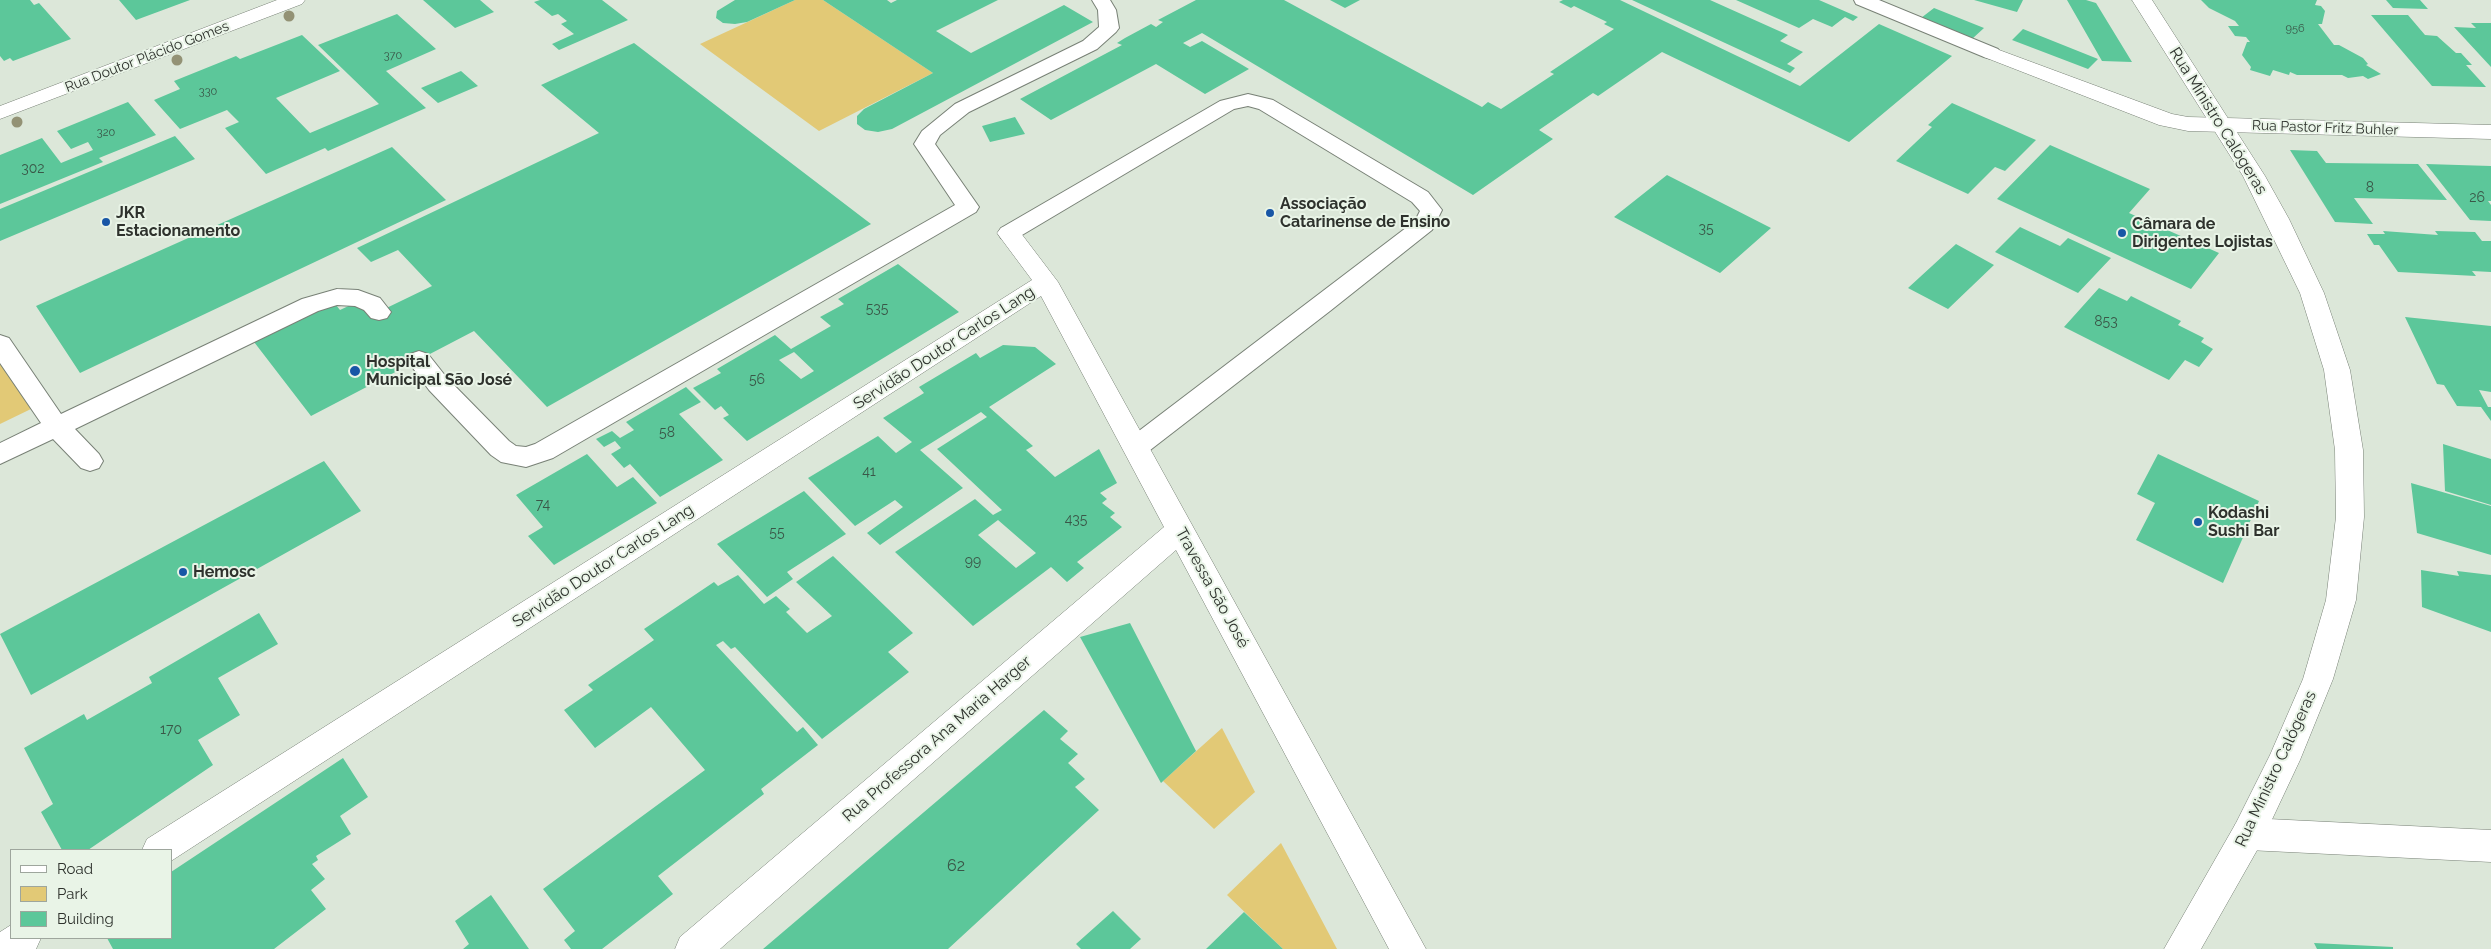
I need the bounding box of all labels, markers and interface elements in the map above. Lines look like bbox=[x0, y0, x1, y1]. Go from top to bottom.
street label: Rua Doutor Plácido Gomes bbox=[63, 18, 231, 96]
house number: 956 bbox=[2285, 22, 2305, 36]
street label: Rua Ministro Calógeras bbox=[2165, 44, 2271, 198]
house number: 370 bbox=[384, 49, 402, 63]
house number: 330 bbox=[199, 85, 217, 99]
street label: Rua Pastor Fritz Buhler bbox=[2251, 117, 2399, 139]
house number: 320 bbox=[97, 126, 115, 140]
house number: 302 bbox=[21, 161, 45, 177]
house number: 8 bbox=[2366, 180, 2374, 196]
house number: 26 bbox=[2469, 190, 2485, 206]
place label: Associação Catarinense de Ensino bbox=[1280, 194, 1450, 232]
place label: JKR Estacionamento bbox=[116, 203, 240, 241]
marker: Associação Catarinense de Ensino bbox=[1264, 207, 1276, 219]
place label: Câmara de Dirigentes Lojistas bbox=[2132, 214, 2273, 252]
marker: JKR Estacionamento bbox=[100, 216, 112, 228]
house number: 35 bbox=[1698, 221, 1714, 237]
marker: Câmara de Dirigentes Lojistas bbox=[2116, 227, 2128, 239]
street label: Servidão Doutor Carlos Lang bbox=[850, 282, 1038, 414]
house number: 535 bbox=[866, 301, 888, 317]
house number: 853 bbox=[2094, 314, 2118, 330]
place label: Hospital Municipal São José bbox=[366, 352, 512, 390]
marker: Hospital Municipal São José bbox=[348, 364, 362, 378]
house number: 56 bbox=[749, 372, 765, 388]
house number: 58 bbox=[659, 425, 675, 441]
house number: 41 bbox=[862, 464, 876, 480]
house number: 74 bbox=[536, 497, 550, 513]
street label: Servidão Doutor Carlos Lang bbox=[509, 500, 697, 632]
place label: Kodashi Sushi Bar bbox=[2208, 503, 2279, 541]
house number: 435 bbox=[1065, 512, 1087, 528]
marker: Kodashi Sushi Bar bbox=[2192, 516, 2204, 528]
house number: 55 bbox=[769, 525, 785, 541]
street label: Travessa São José bbox=[1171, 525, 1253, 651]
house number: 99 bbox=[965, 554, 981, 570]
place label: Hemosc bbox=[193, 562, 256, 582]
marker: Hemosc bbox=[177, 566, 189, 578]
street label: Rua Professora Ana Maria Harger bbox=[839, 652, 1035, 826]
street label: Rua Ministro Calógeras bbox=[2231, 688, 2321, 850]
house number: 170 bbox=[160, 722, 182, 738]
legend bbox=[10, 849, 172, 939]
house number: 62 bbox=[947, 856, 965, 876]
text: Road bbox=[57, 860, 93, 878]
text: Park bbox=[57, 885, 88, 903]
text: Building bbox=[57, 910, 114, 928]

